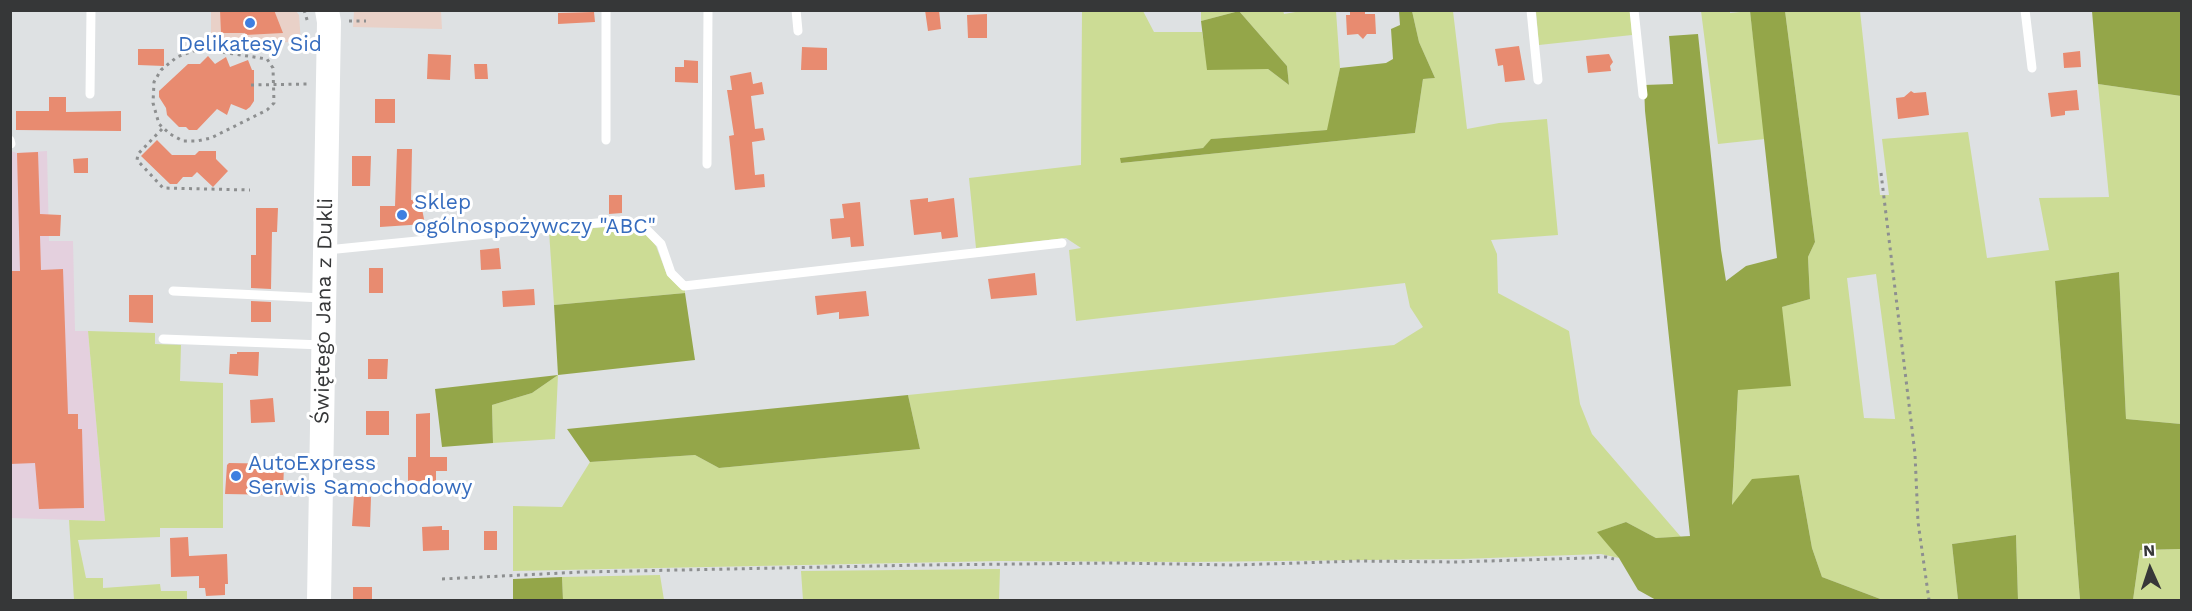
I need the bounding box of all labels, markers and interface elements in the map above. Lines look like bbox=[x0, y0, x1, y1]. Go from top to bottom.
marker: Delikatesy Sid bbox=[243, 16, 257, 30]
place label: Delikatesy Sid bbox=[178, 32, 322, 58]
place label: Sklep ogólnospożywczy "ABC" bbox=[414, 190, 656, 240]
street label: Świętego Jana z Dukli bbox=[309, 198, 339, 424]
marker: Sklep ogólnospożywczy "ABC" bbox=[395, 208, 409, 222]
place label: AutoExpress Serwis Samochodowy bbox=[248, 451, 472, 501]
marker: AutoExpress Serwis Samochodowy bbox=[229, 469, 243, 483]
north arrow bbox=[2120, 539, 2180, 599]
text: N bbox=[2143, 541, 2155, 560]

